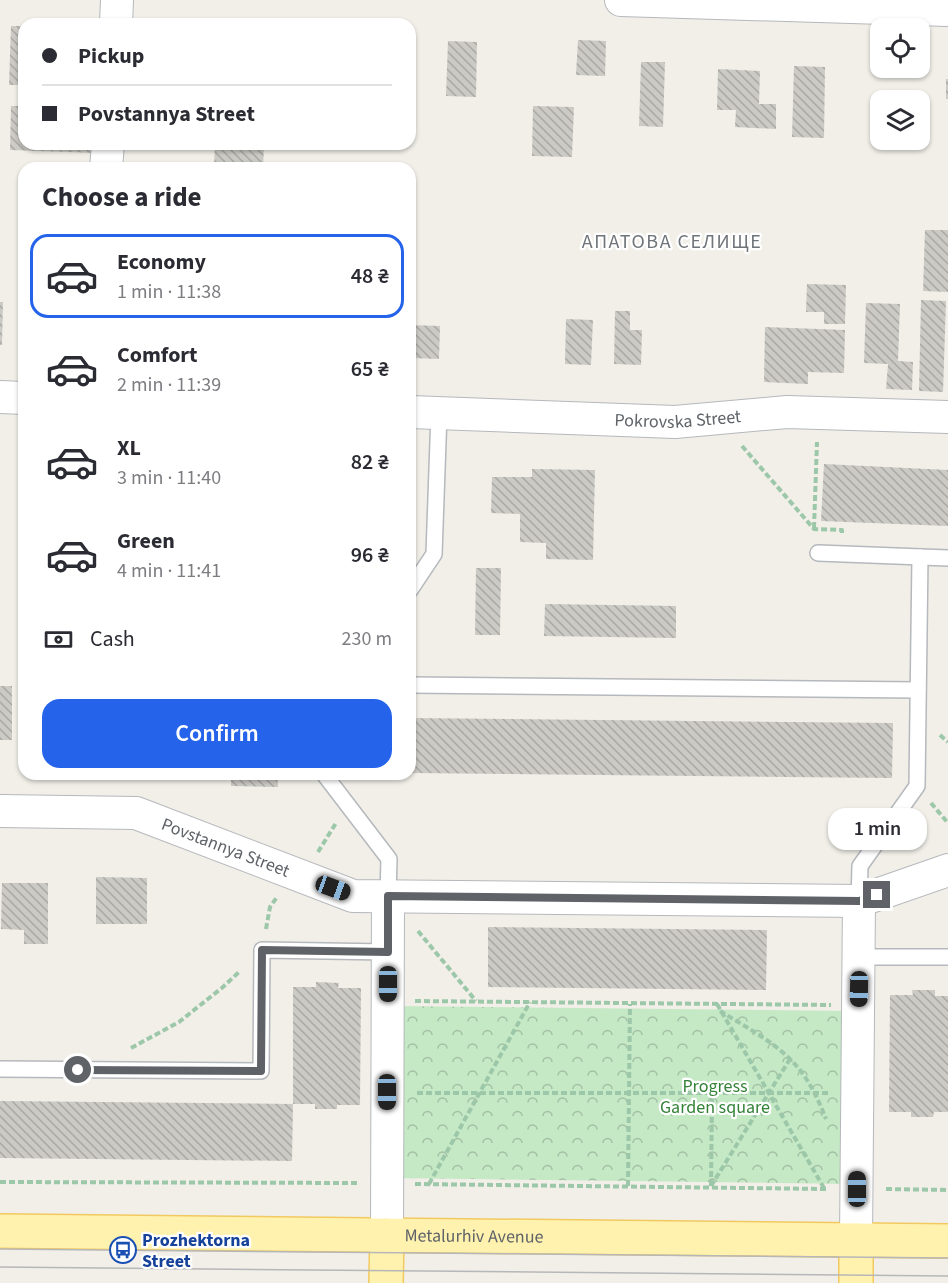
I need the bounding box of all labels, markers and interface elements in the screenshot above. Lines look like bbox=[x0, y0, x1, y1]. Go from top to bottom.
map controls bbox=[870, 18, 930, 150]
button: locate bbox=[870, 18, 930, 78]
text: Pickup bbox=[78, 40, 144, 72]
button: layers bbox=[870, 90, 930, 150]
text: Povstannya Street bbox=[78, 98, 255, 130]
text: Choose a ride bbox=[42, 178, 202, 217]
district label: АПАТОВА СЕЛИЩЕ bbox=[582, 228, 762, 256]
text: Economy bbox=[117, 246, 206, 278]
icon: car bbox=[45, 249, 99, 303]
text: 48 ₴ bbox=[351, 260, 389, 292]
text: 1 min · 11:38 bbox=[117, 278, 221, 306]
text: Comfort bbox=[117, 339, 198, 371]
icon: car bbox=[45, 342, 99, 396]
text: 65 ₴ bbox=[351, 353, 389, 385]
text: 2 min · 11:39 bbox=[117, 371, 221, 399]
street label: Pokrovska Street bbox=[614, 404, 742, 435]
text: XL bbox=[117, 432, 141, 464]
icon: car bbox=[45, 435, 99, 489]
text: 82 ₴ bbox=[351, 446, 389, 478]
text: 3 min · 11:40 bbox=[117, 464, 221, 492]
text: Green bbox=[117, 525, 175, 557]
icon: car bbox=[45, 528, 99, 582]
text: 96 ₴ bbox=[351, 539, 389, 571]
text: 4 min · 11:41 bbox=[117, 557, 221, 585]
icon: cash bbox=[42, 623, 75, 656]
text: Cash bbox=[90, 623, 135, 655]
text: 230 m bbox=[342, 625, 392, 653]
button: Confirm bbox=[42, 699, 392, 768]
callout: 1 min bbox=[828, 808, 926, 850]
street label: Povstannya Street bbox=[158, 812, 293, 884]
text: 1 min bbox=[854, 815, 901, 843]
car bbox=[313, 873, 353, 903]
route end bbox=[863, 881, 890, 908]
car bbox=[379, 966, 397, 1002]
car bbox=[850, 971, 868, 1007]
route start bbox=[64, 1056, 91, 1083]
car bbox=[378, 1074, 396, 1110]
park label: Progress Garden square bbox=[660, 1074, 770, 1120]
car bbox=[848, 1171, 866, 1207]
street label: Metalurhiv Avenue bbox=[404, 1223, 544, 1250]
place label: Prozhektorna Street bbox=[142, 1228, 250, 1274]
bus stop icon: Prozhektorna Street bbox=[108, 1235, 138, 1265]

